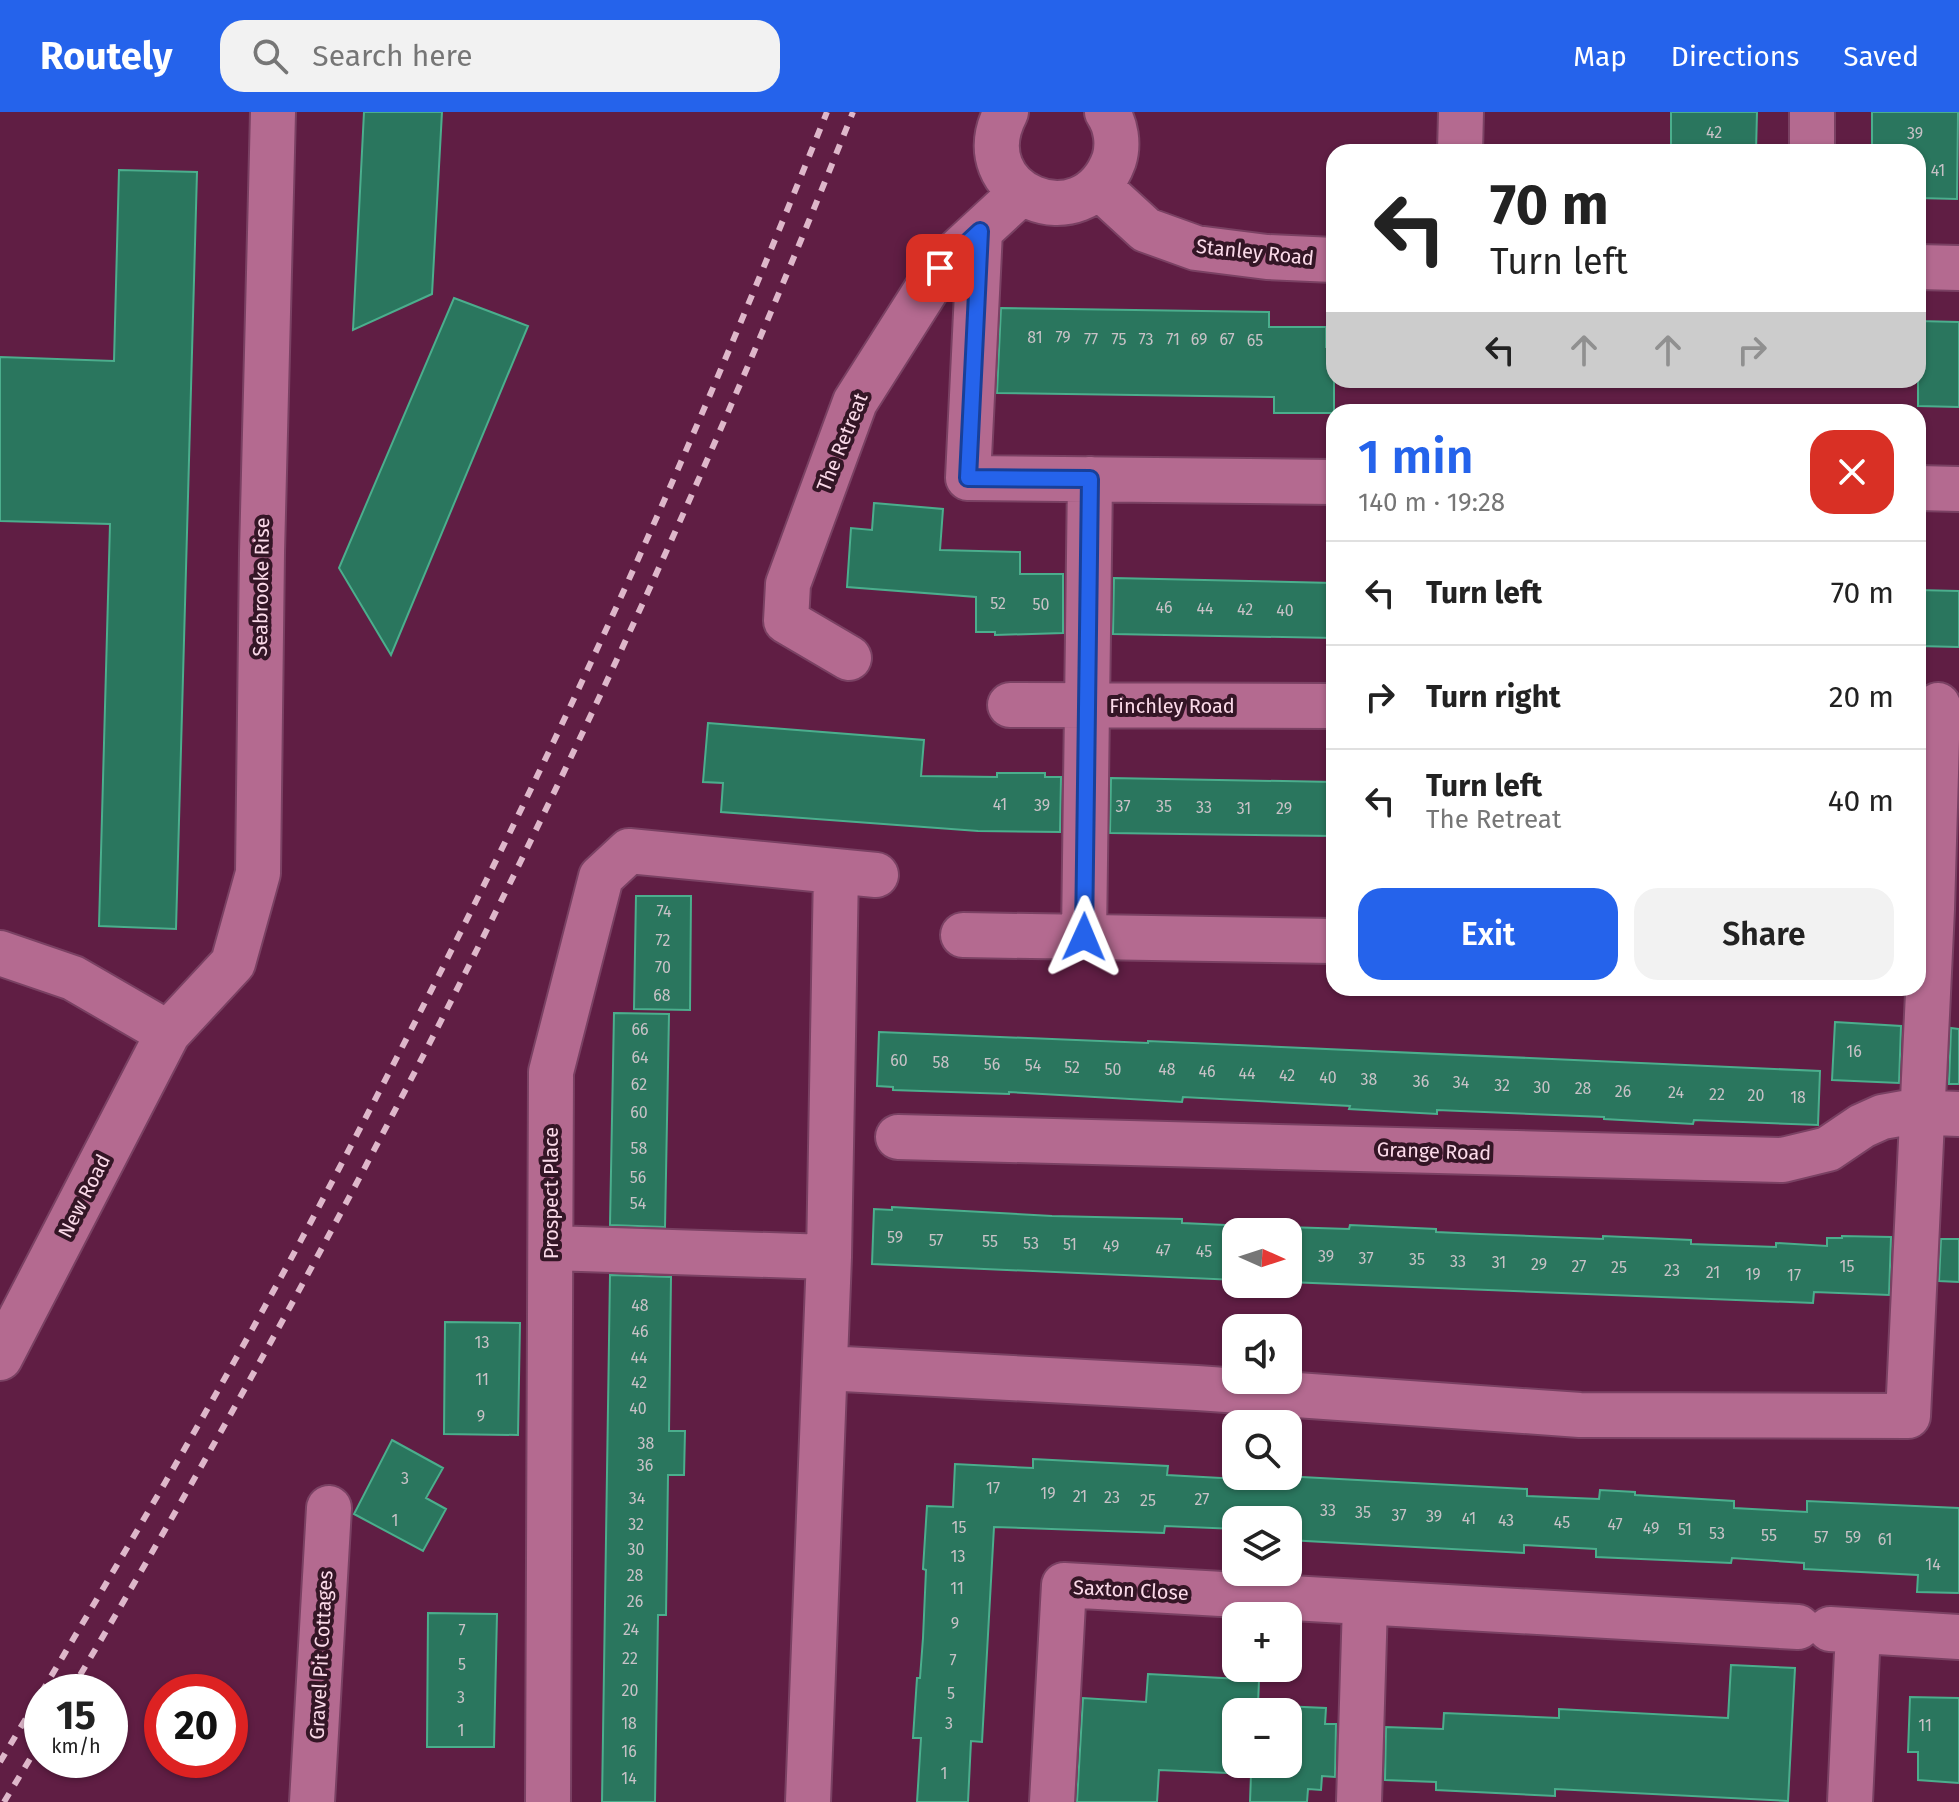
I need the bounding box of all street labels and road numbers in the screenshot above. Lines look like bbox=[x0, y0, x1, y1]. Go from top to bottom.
street label: Stanley Road bbox=[1195, 234, 1315, 270]
street label: The Retreat bbox=[811, 389, 873, 495]
street label: Seabrooke Rise bbox=[248, 517, 274, 657]
street label: Finchley Road bbox=[1109, 694, 1235, 718]
street label: Prospect Place bbox=[539, 1127, 563, 1259]
street label: Grange Road bbox=[1376, 1137, 1492, 1165]
street label: New Road bbox=[53, 1150, 115, 1242]
street label: Gravel Pit Cottages bbox=[305, 1570, 337, 1740]
street label: Saxton Close bbox=[1073, 1575, 1189, 1605]

